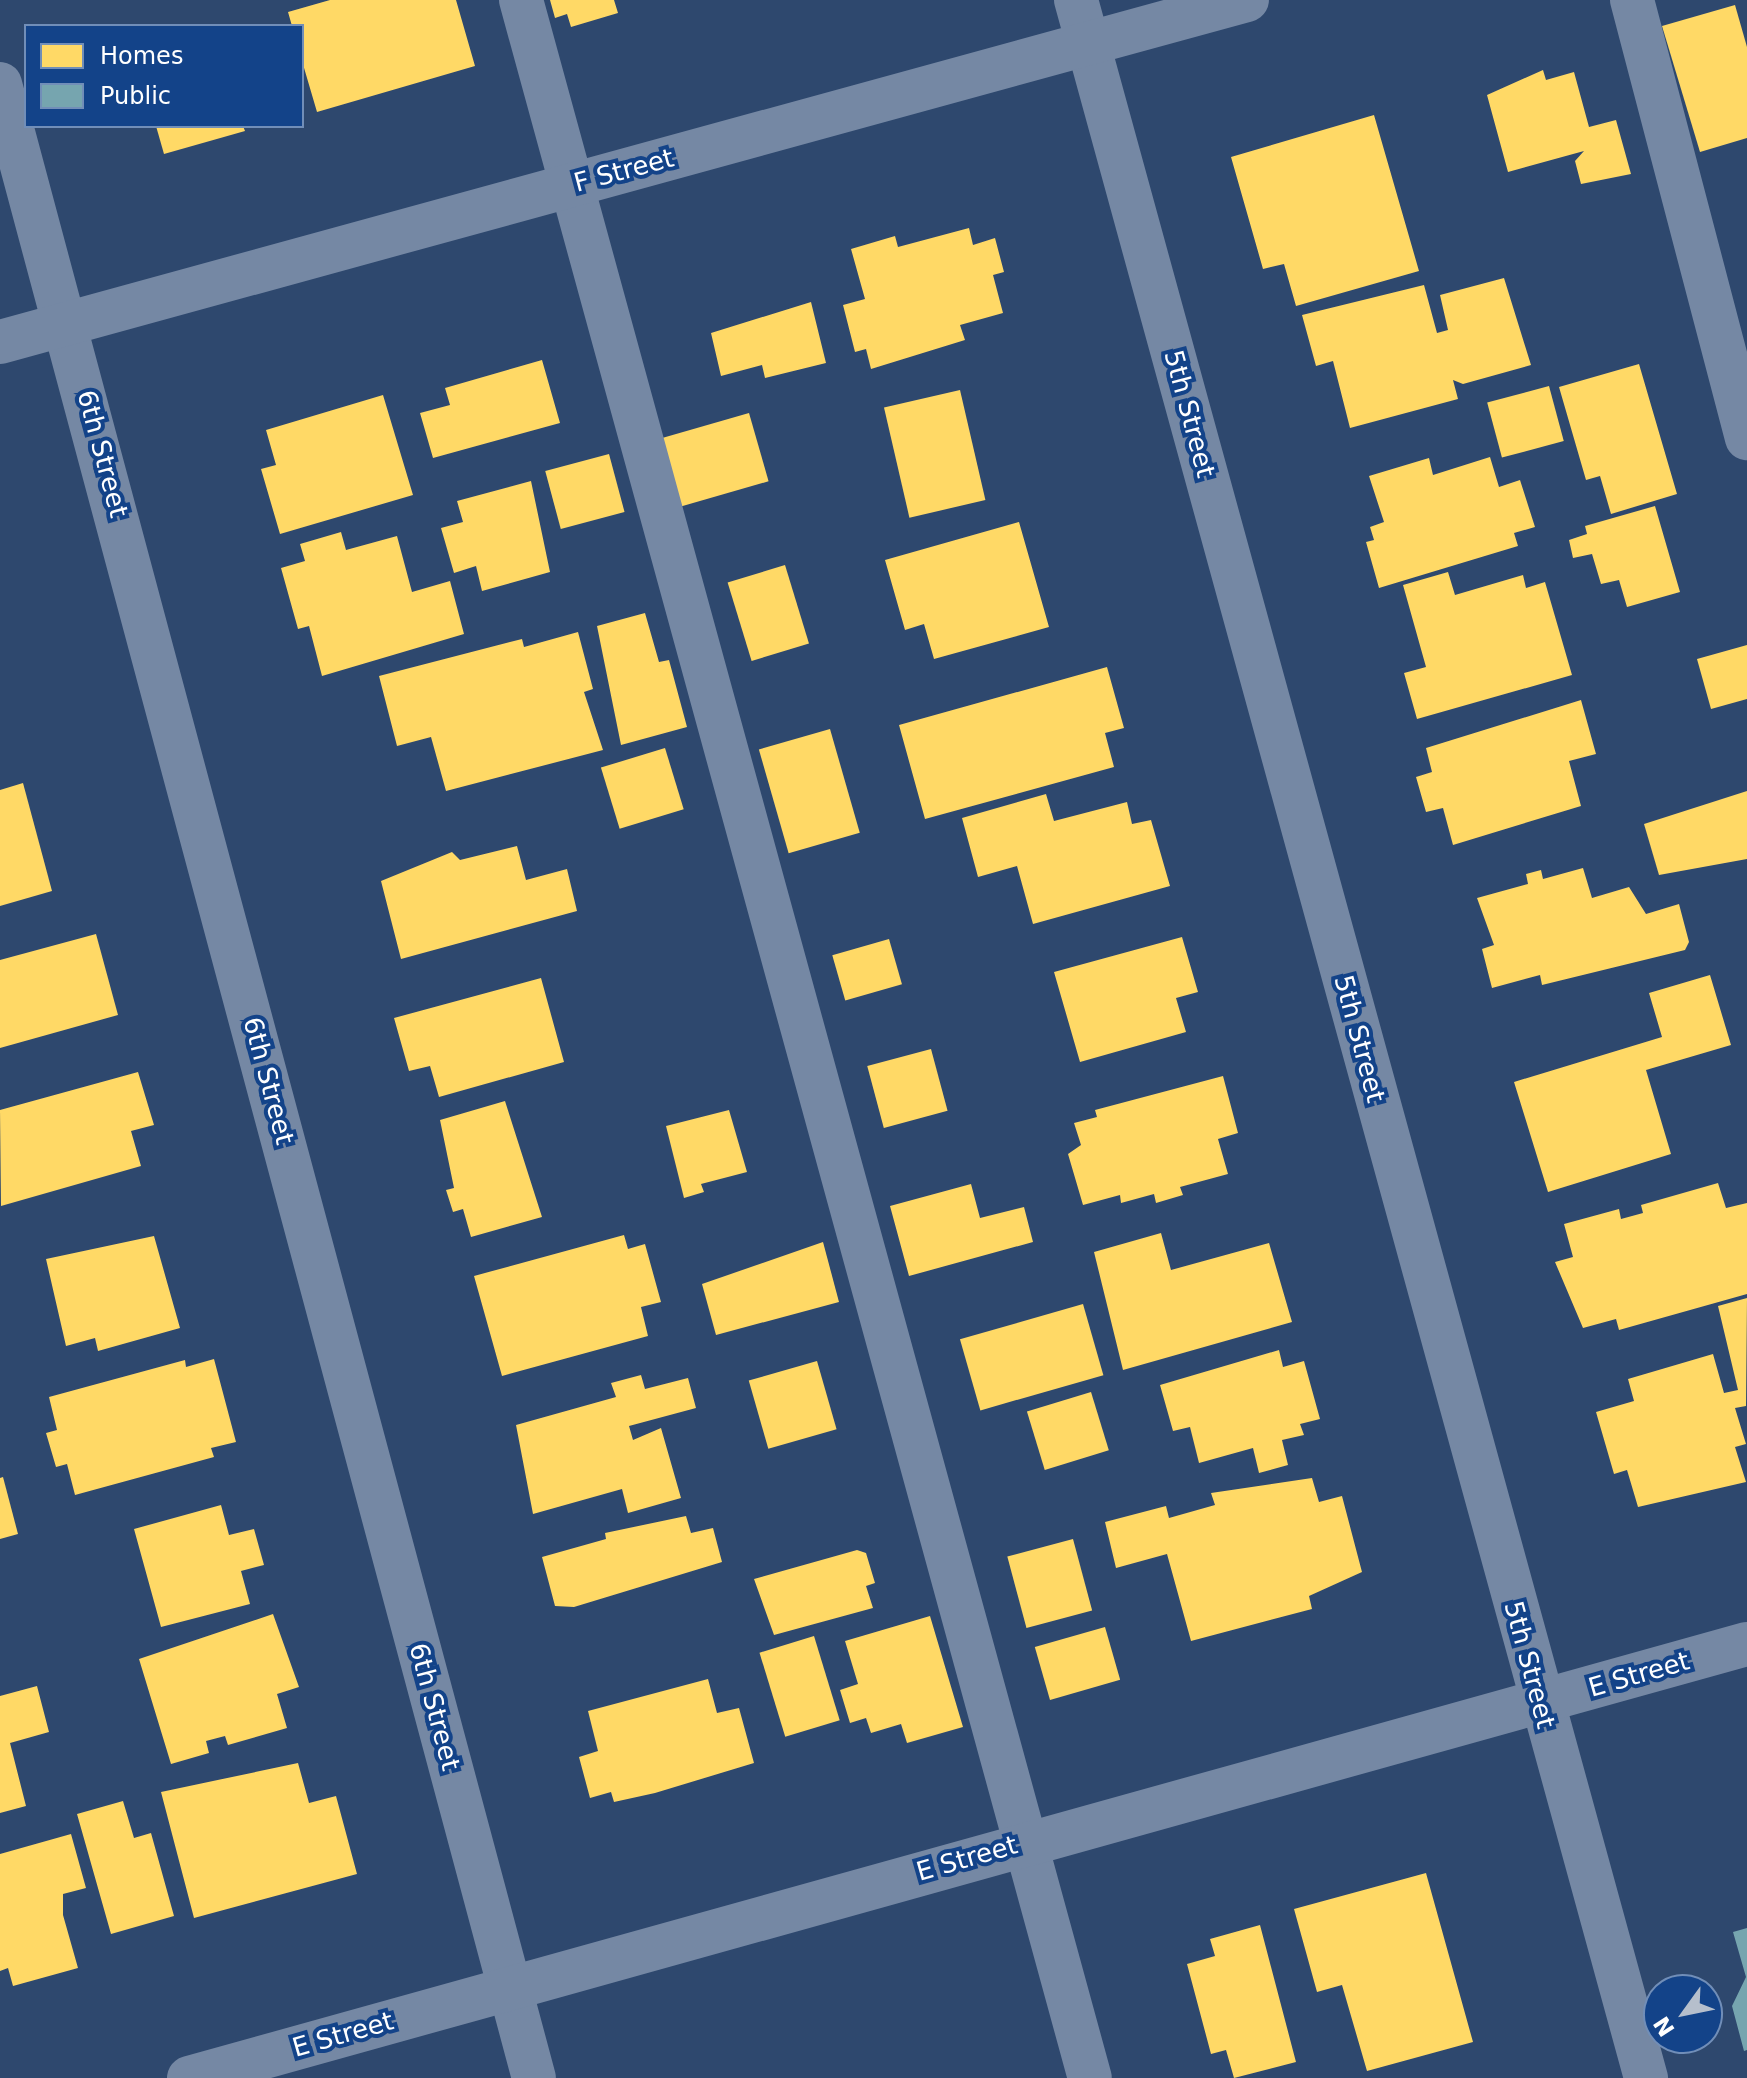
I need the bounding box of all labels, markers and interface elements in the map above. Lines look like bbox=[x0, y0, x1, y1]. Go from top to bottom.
legend bbox=[24, 24, 304, 128]
text: Homes bbox=[100, 42, 183, 70]
text: Public bbox=[100, 82, 171, 110]
street label: F Street bbox=[571, 143, 677, 199]
street label: 5th Street bbox=[1157, 347, 1221, 481]
street label: 6th Street bbox=[70, 387, 134, 521]
street label: 5th Street bbox=[1327, 972, 1391, 1106]
street label: 6th Street bbox=[236, 1014, 300, 1148]
street label: 5th Street bbox=[1497, 1598, 1561, 1732]
street label: 6th Street bbox=[402, 1640, 466, 1774]
street label: E Street bbox=[1585, 1646, 1693, 1704]
street label: E Street bbox=[913, 1830, 1021, 1888]
north arrow bbox=[1643, 1974, 1723, 2054]
street label: E Street bbox=[289, 2006, 397, 2064]
text: N bbox=[1649, 2012, 1680, 2041]

